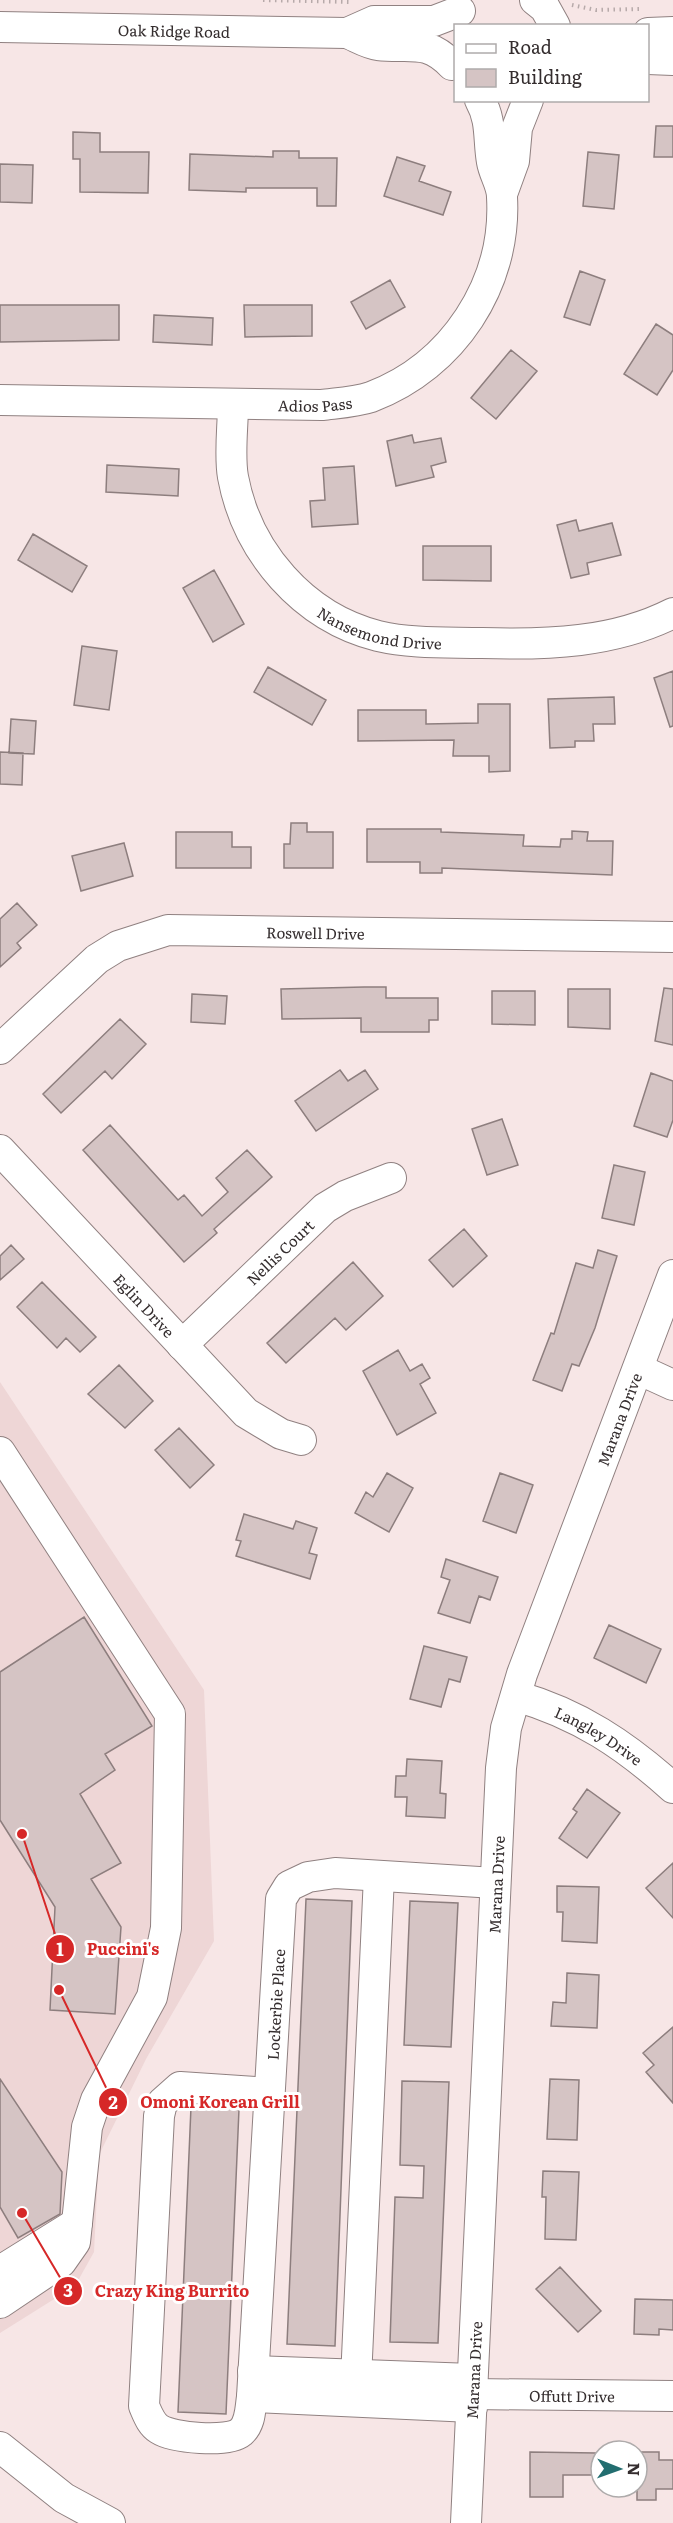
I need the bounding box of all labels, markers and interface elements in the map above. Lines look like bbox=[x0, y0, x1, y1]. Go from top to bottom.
street label: Oak Ridge Road bbox=[118, 18, 230, 42]
legend bbox=[454, 24, 649, 102]
text: Road bbox=[508, 33, 552, 60]
text: Building bbox=[508, 63, 583, 90]
street label: Adios Pass bbox=[278, 390, 354, 416]
street label: Nansemond Drive bbox=[313, 600, 442, 654]
street label: Roswell Drive bbox=[266, 920, 365, 944]
street label: Nellis Court bbox=[240, 1214, 319, 1290]
street label: Eglin Drive bbox=[109, 1268, 181, 1342]
street label: Marana Drive bbox=[590, 1369, 647, 1469]
street label: Langley Drive bbox=[551, 1699, 648, 1770]
street label: Marana Drive bbox=[482, 1835, 509, 1934]
callout: Puccini's bbox=[45, 1932, 171, 1966]
text: 1 bbox=[56, 1935, 64, 1962]
text: Puccini's bbox=[87, 1936, 159, 1960]
street label: Lockerbie Place bbox=[260, 1948, 290, 2061]
callout: Omoni Korean Grill bbox=[98, 2085, 312, 2119]
text: 2 bbox=[108, 2088, 118, 2115]
text: Omoni Korean Grill bbox=[140, 2089, 300, 2113]
callout: Crazy King Burrito bbox=[53, 2274, 261, 2308]
text: 3 bbox=[63, 2276, 73, 2303]
text: Crazy King Burrito bbox=[95, 2278, 249, 2302]
street label: Marana Drive bbox=[459, 2320, 487, 2420]
street label: Offutt Drive bbox=[529, 2383, 615, 2407]
north arrow bbox=[589, 2439, 649, 2499]
text: N bbox=[623, 2462, 647, 2476]

